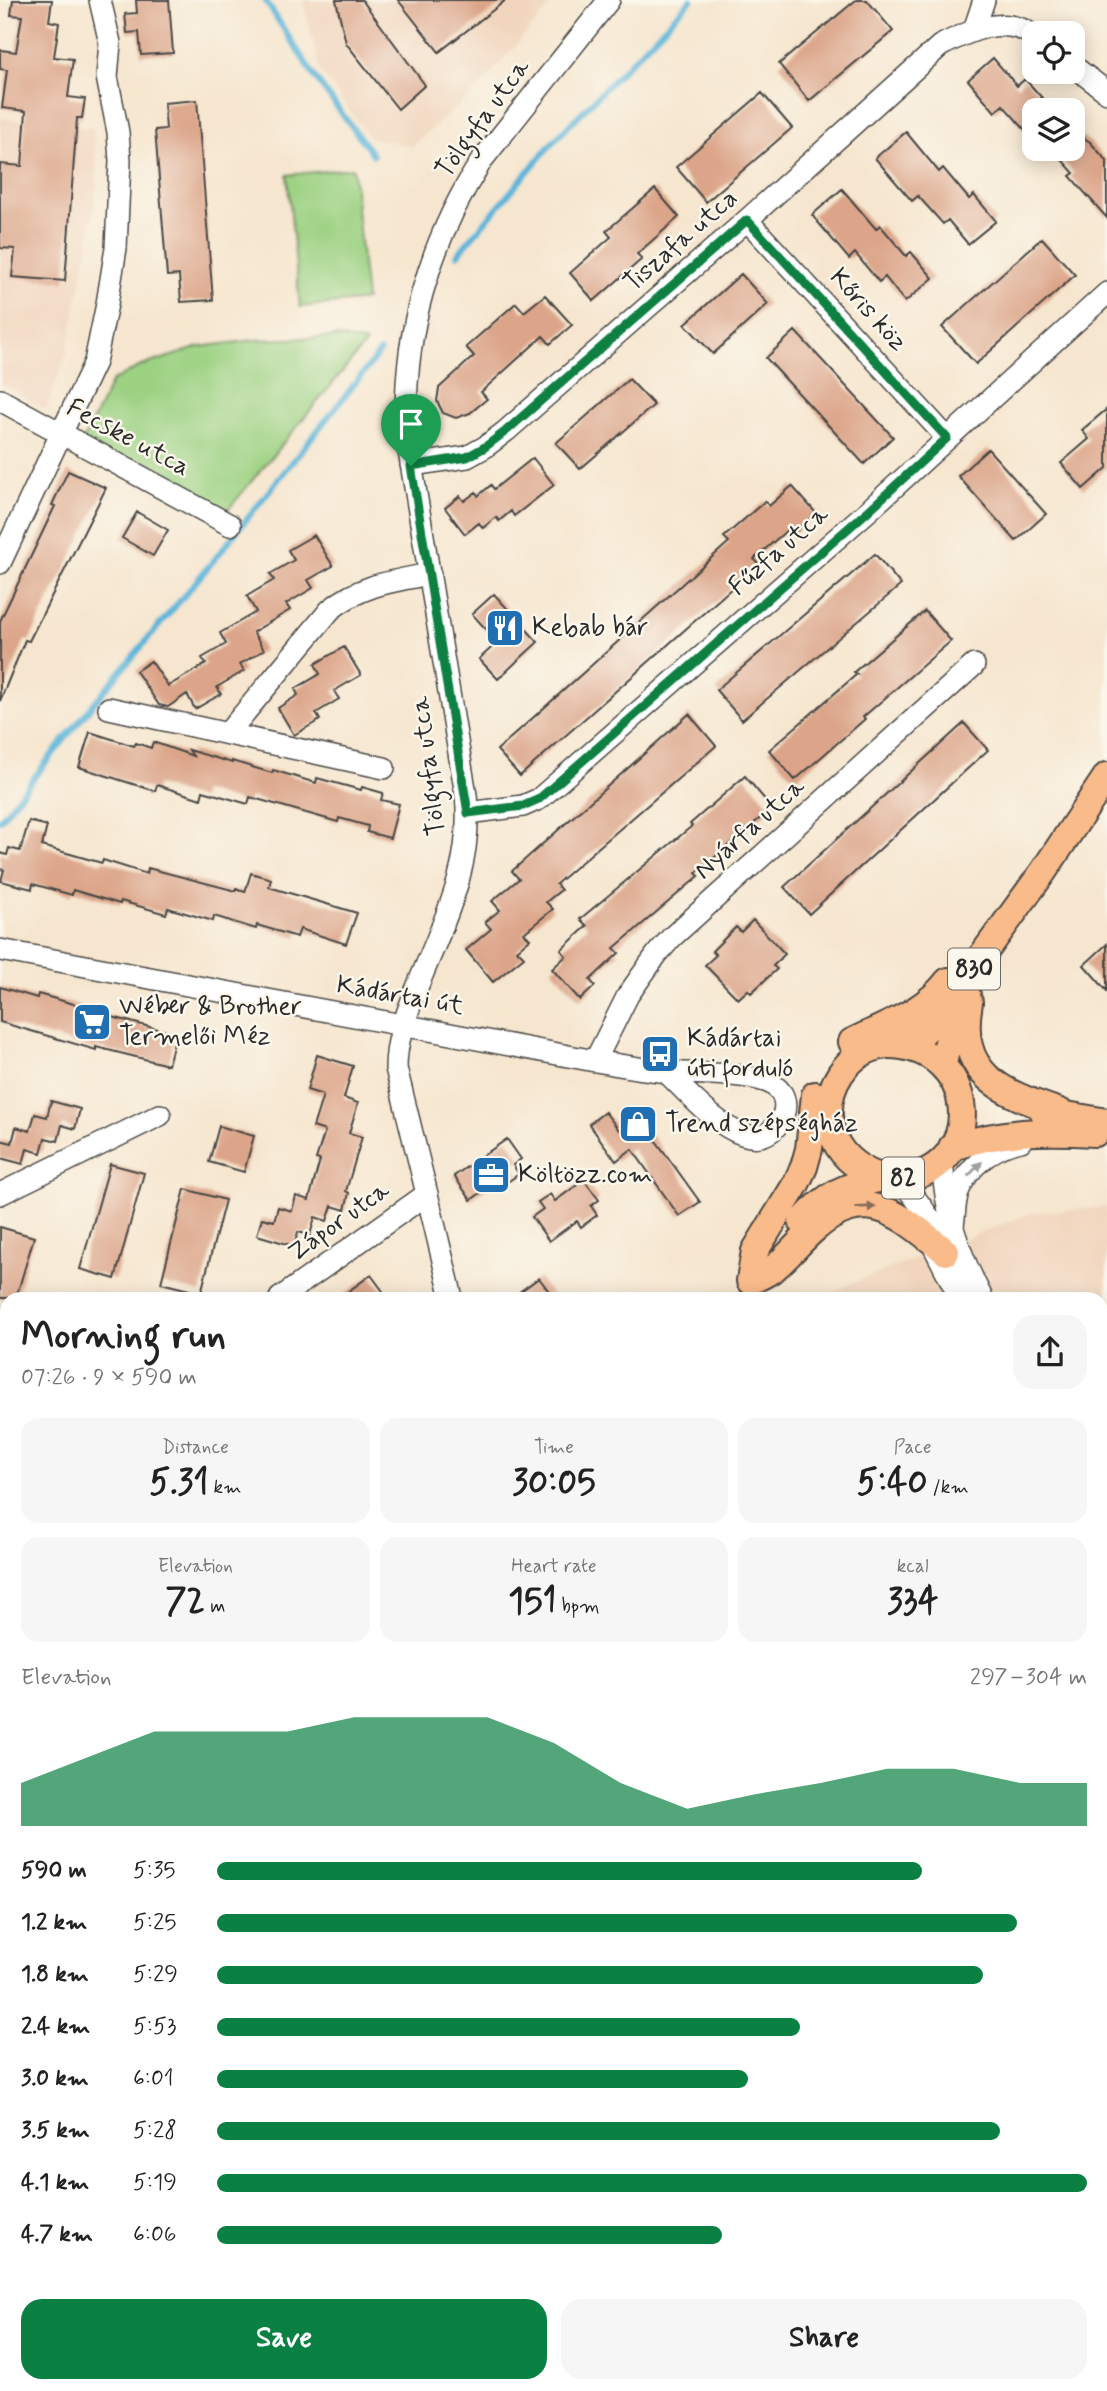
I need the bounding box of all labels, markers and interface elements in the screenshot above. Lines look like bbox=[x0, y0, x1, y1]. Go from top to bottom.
map controls bbox=[1022, 21, 1085, 161]
button: locate bbox=[1022, 21, 1085, 84]
street label: Tölgyfa utca bbox=[428, 52, 541, 187]
button: layers bbox=[1022, 98, 1085, 161]
street label: Tiszafa utca bbox=[617, 182, 745, 300]
street label: Kőris köz bbox=[822, 261, 915, 359]
street label: Fecske utca bbox=[60, 391, 196, 485]
pin bbox=[381, 394, 441, 466]
icon: arrive bbox=[392, 405, 430, 443]
street label: Fűzfa utca bbox=[722, 498, 836, 604]
restaurant icon: Kebab bár bbox=[484, 607, 526, 649]
place label: Kebab bár bbox=[532, 611, 648, 645]
street label: Tölgyfa utca bbox=[404, 694, 457, 838]
street label: Nyárfa utca bbox=[688, 770, 813, 888]
road number: 830 bbox=[948, 948, 1000, 989]
street label: Kádártai út bbox=[334, 968, 466, 1024]
place label: Wéber & Brother Termelői Méz bbox=[119, 990, 302, 1054]
supermarket icon: Wéber & Brother Termelői Méz bbox=[71, 1001, 113, 1043]
place label: Kádártai úti forduló bbox=[687, 1022, 793, 1088]
bus stop icon: Kádártai úti forduló bbox=[639, 1033, 681, 1075]
shop icon: Trend szépségház bbox=[617, 1103, 659, 1145]
place label: Trend szépségház bbox=[665, 1107, 858, 1141]
office icon: Költözz.com bbox=[470, 1154, 512, 1196]
place label: Költözz.com bbox=[518, 1158, 652, 1192]
road number: 82 bbox=[882, 1158, 924, 1198]
one-way arrow bbox=[966, 1160, 983, 1177]
street label: Zápor utca bbox=[282, 1174, 397, 1270]
one-way arrow bbox=[855, 1202, 877, 1213]
text: Morning run bbox=[21, 1312, 226, 1361]
button: share bbox=[1013, 1315, 1087, 1389]
text: 07:26 · 9 × 590 m bbox=[21, 1363, 197, 1393]
text: Distance bbox=[162, 1435, 229, 1460]
text: Time bbox=[534, 1435, 574, 1460]
text: Pace bbox=[894, 1435, 932, 1460]
text: 5.31 bbox=[149, 1460, 208, 1506]
text: 30:05 bbox=[512, 1460, 596, 1506]
text: 5:40 bbox=[857, 1460, 927, 1506]
text: km bbox=[208, 1475, 241, 1500]
text: /km bbox=[927, 1475, 969, 1500]
text: Elevation bbox=[158, 1554, 233, 1579]
text: Heart rate bbox=[511, 1554, 597, 1579]
text: kcal bbox=[897, 1554, 929, 1579]
text: 72 bbox=[165, 1579, 205, 1625]
text: 151 bbox=[508, 1579, 556, 1625]
text: 334 bbox=[887, 1579, 938, 1625]
text: m bbox=[205, 1594, 225, 1619]
text: bpm bbox=[556, 1594, 600, 1619]
text: Elevation bbox=[21, 1663, 112, 1693]
text: 297–304 m bbox=[970, 1663, 1087, 1693]
text: 590 m bbox=[21, 1856, 87, 1886]
text: 5:35 bbox=[133, 1856, 176, 1886]
text: 1.2 km bbox=[21, 1908, 87, 1938]
text: 5:25 bbox=[133, 1908, 176, 1938]
text: 1.8 km bbox=[21, 1960, 89, 1990]
text: 5:29 bbox=[133, 1960, 178, 1990]
text: 2.4 km bbox=[21, 2012, 90, 2042]
text: 5:53 bbox=[133, 2012, 176, 2042]
text: 3.0 km bbox=[21, 2064, 89, 2094]
text: 6:01 bbox=[133, 2064, 174, 2094]
text: 3.5 km bbox=[21, 2116, 90, 2146]
text: 5:28 bbox=[133, 2116, 177, 2146]
text: 4.1 km bbox=[21, 2168, 89, 2198]
text: 5:19 bbox=[133, 2168, 177, 2198]
text: 4.7 km bbox=[21, 2220, 93, 2250]
text: 6:06 bbox=[133, 2220, 177, 2250]
button: Save bbox=[21, 2299, 547, 2379]
button: Share bbox=[561, 2299, 1087, 2379]

